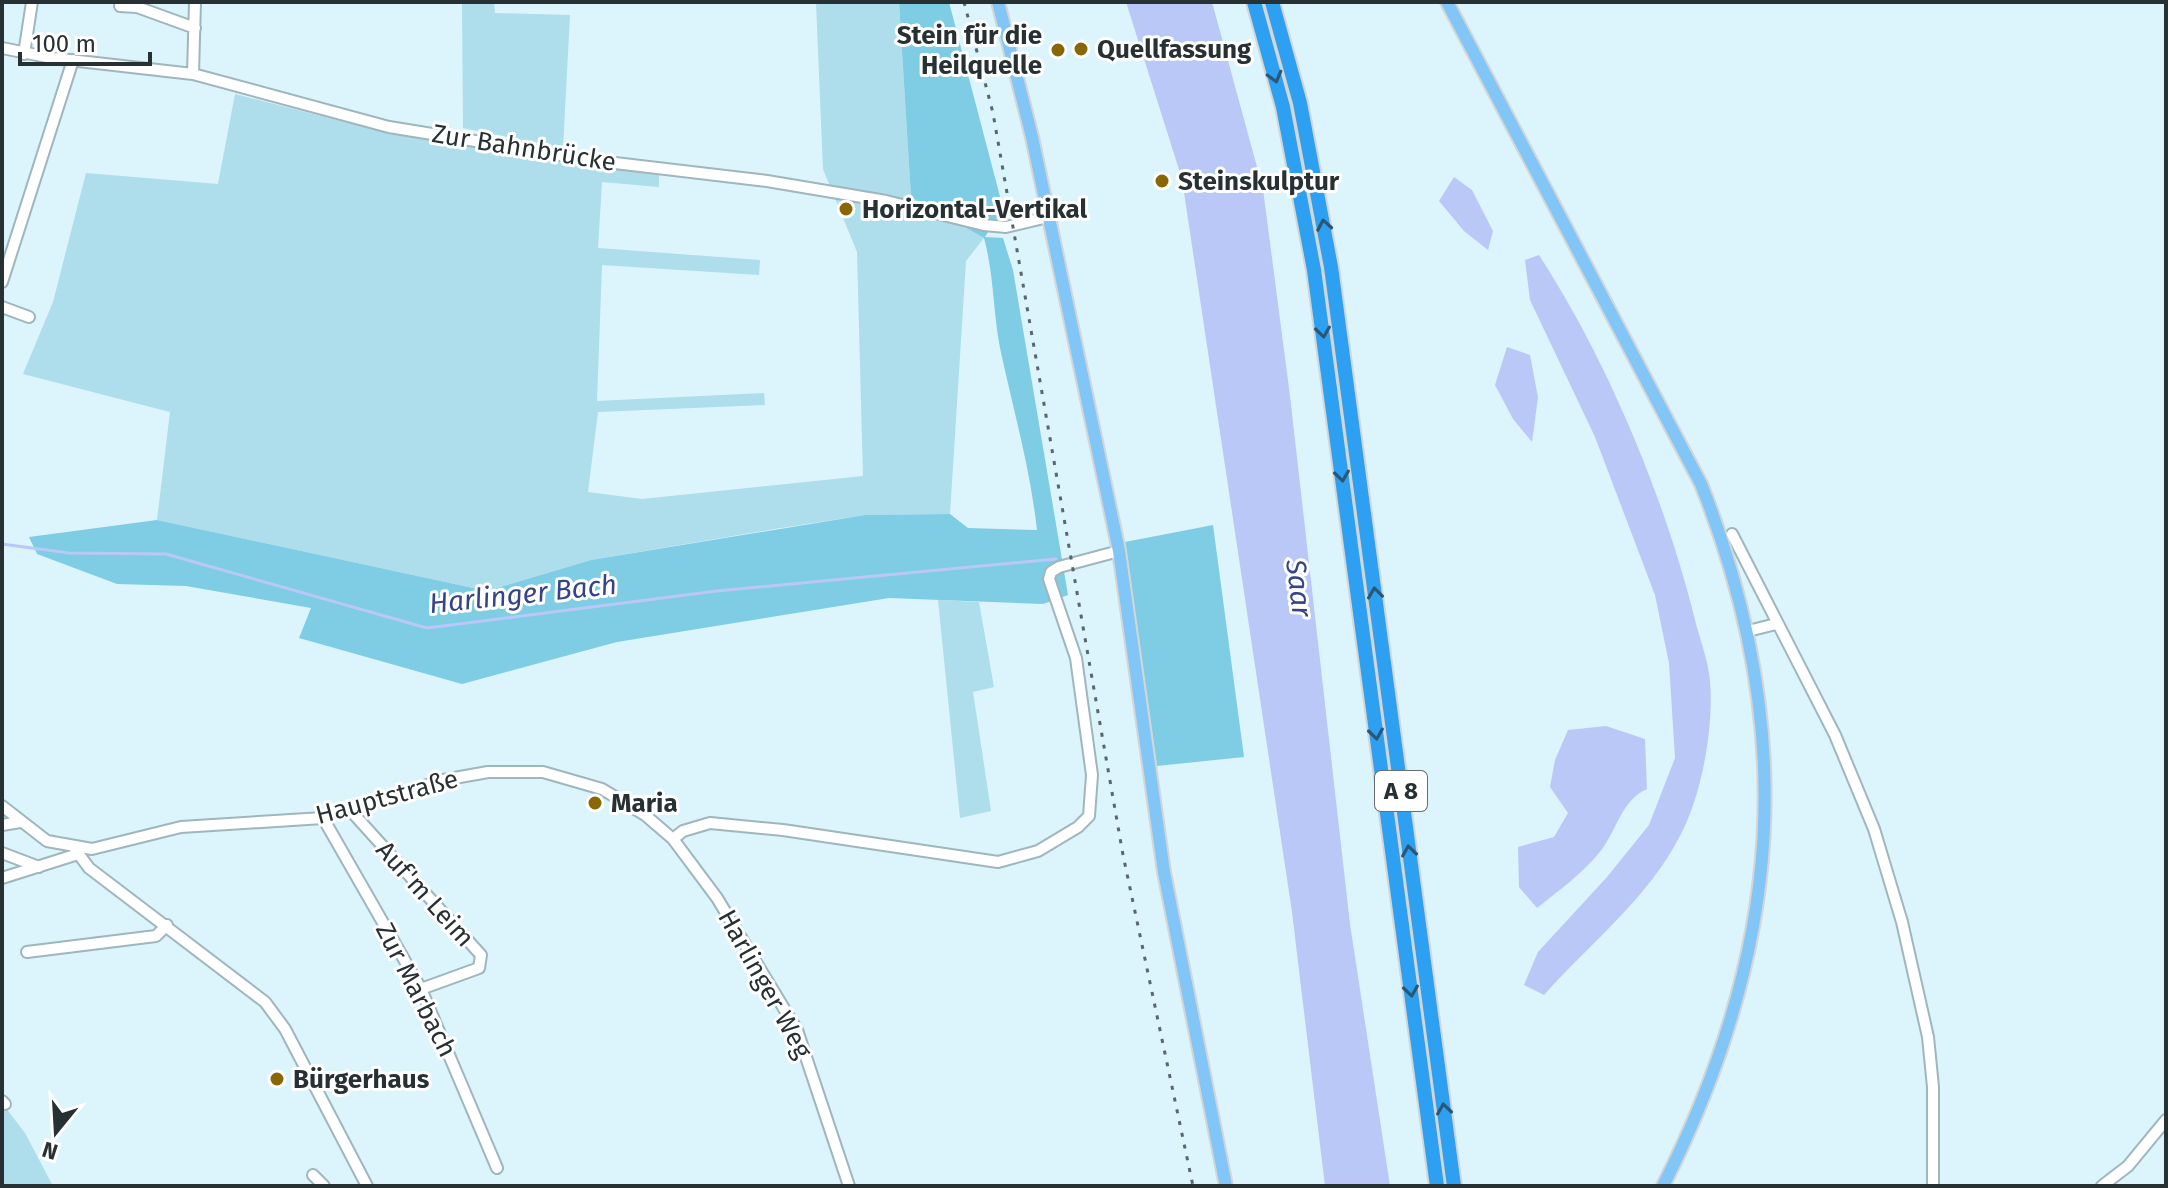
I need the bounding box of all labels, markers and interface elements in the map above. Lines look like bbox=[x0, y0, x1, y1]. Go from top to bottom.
scale bar bbox=[20, 16, 150, 66]
place label: Stein für die Heilquelle bbox=[897, 20, 1042, 81]
text: 100 m bbox=[32, 30, 96, 58]
place label: Quellfassung bbox=[1097, 34, 1252, 65]
marker: Quellfassung bbox=[1072, 40, 1090, 58]
marker: Stein für die Heilquelle bbox=[1049, 41, 1067, 59]
one-way arrow bbox=[1266, 70, 1282, 83]
street label: Zur Bahnbrücke bbox=[430, 118, 618, 178]
place label: Steinskulptur bbox=[1178, 166, 1340, 197]
marker: Steinskulptur bbox=[1153, 172, 1171, 190]
place label: Horizontal-Vertikal bbox=[862, 194, 1088, 225]
marker: Horizontal-Vertikal bbox=[837, 200, 855, 218]
one-way arrow bbox=[1316, 219, 1333, 232]
one-way arrow bbox=[1314, 326, 1331, 339]
one-way arrow bbox=[1333, 469, 1350, 483]
water label: Saar bbox=[1279, 556, 1319, 620]
water label: Harlinger Bach bbox=[428, 568, 618, 620]
one-way arrow bbox=[1366, 586, 1383, 599]
one-way arrow bbox=[1368, 727, 1385, 740]
street label: Hauptstraße bbox=[312, 763, 462, 831]
road number: A 8 bbox=[1375, 771, 1427, 811]
place label: Maria bbox=[611, 788, 678, 819]
marker: Maria bbox=[586, 794, 604, 812]
street label: Auf'm Leim bbox=[369, 835, 481, 953]
one-way arrow bbox=[1401, 844, 1418, 858]
street label: Harlinger Weg bbox=[711, 904, 819, 1064]
street label: Zur Marbach bbox=[369, 918, 463, 1062]
one-way arrow bbox=[1402, 984, 1419, 998]
place label: Bürgerhaus bbox=[293, 1064, 430, 1095]
marker: Bürgerhaus bbox=[268, 1070, 286, 1088]
north arrow bbox=[16, 1092, 96, 1172]
one-way arrow bbox=[1436, 1102, 1453, 1116]
text: N bbox=[39, 1135, 61, 1166]

